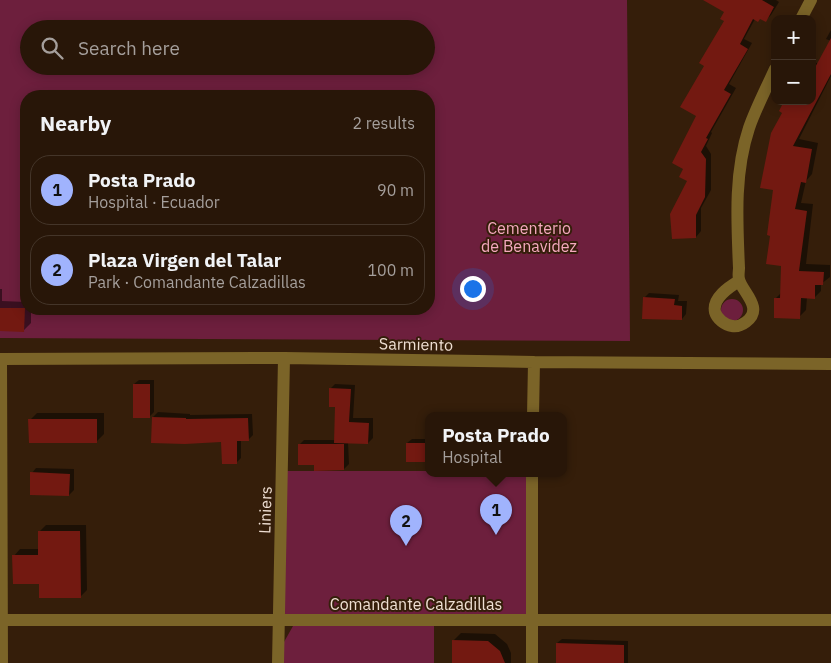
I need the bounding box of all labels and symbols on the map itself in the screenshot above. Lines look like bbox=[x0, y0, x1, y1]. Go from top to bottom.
park label: Cementerio de Benavídez bbox=[481, 218, 577, 256]
your location bbox=[460, 276, 486, 302]
street label: Sarmiento bbox=[379, 333, 453, 355]
street label: Liniers bbox=[254, 486, 276, 534]
pin: 1 bbox=[480, 494, 512, 535]
pin: 2 bbox=[390, 505, 422, 546]
street label: Comandante Calzadillas bbox=[330, 594, 502, 614]

